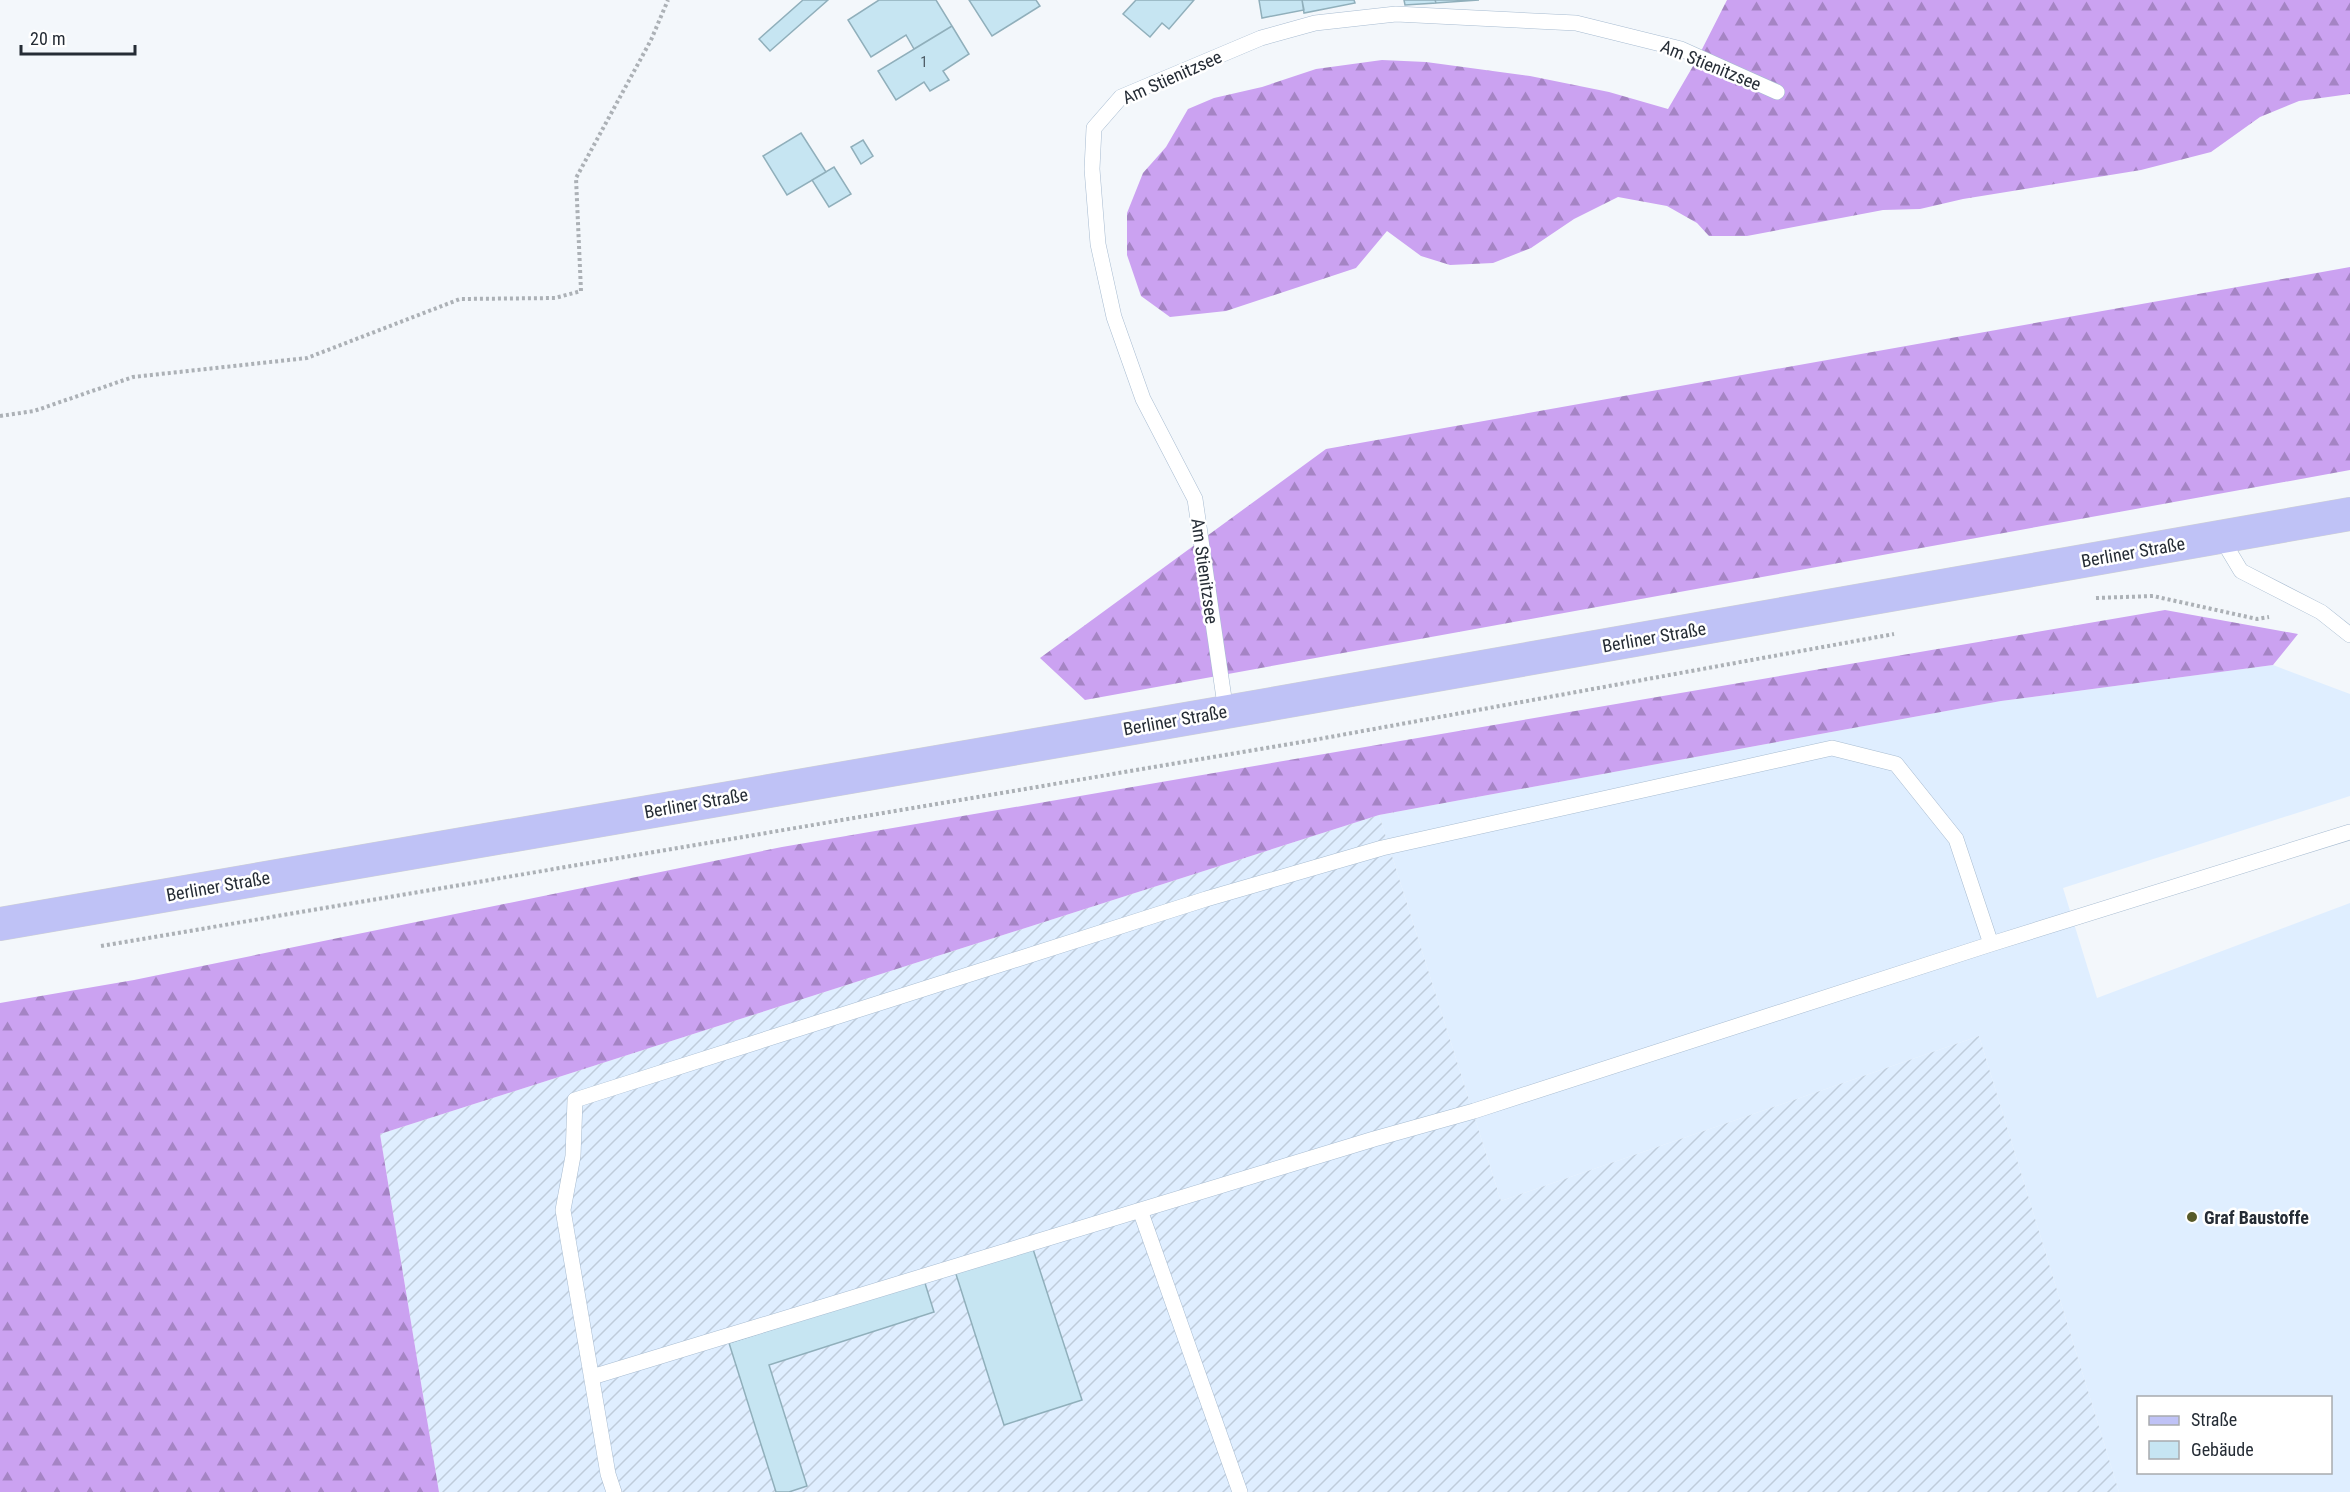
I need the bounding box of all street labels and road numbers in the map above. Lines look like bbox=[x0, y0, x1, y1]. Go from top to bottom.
street label: Am Stienitzsee bbox=[1658, 35, 1764, 95]
street label: Am Stienitzsee bbox=[1119, 46, 1225, 108]
street label: Am Stienitzsee bbox=[1187, 517, 1223, 625]
street label: Berliner Straße bbox=[2079, 533, 2187, 571]
street label: Berliner Straße bbox=[1600, 618, 1708, 656]
street label: Berliner Straße bbox=[1121, 701, 1229, 739]
street label: Berliner Straße bbox=[642, 784, 750, 822]
street label: Berliner Straße bbox=[164, 867, 272, 905]

